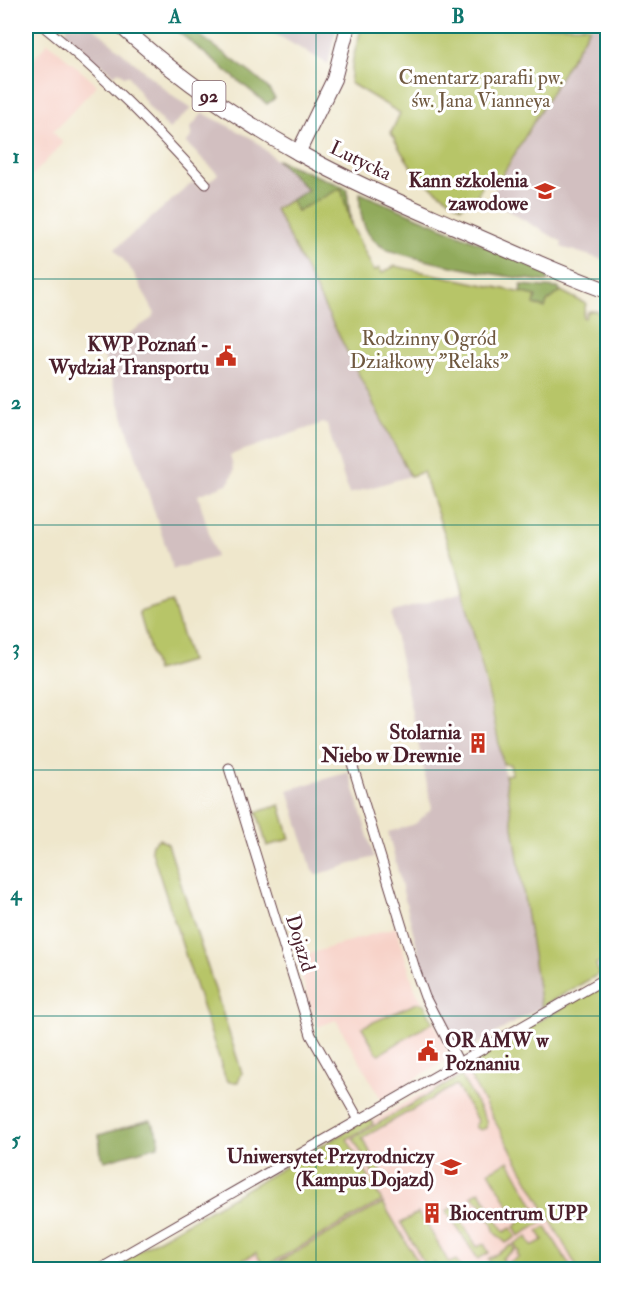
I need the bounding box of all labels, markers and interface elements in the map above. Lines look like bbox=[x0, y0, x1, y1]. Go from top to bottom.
text: A bbox=[168, 4, 182, 29]
text: B bbox=[451, 4, 465, 29]
park label: Cmentarz parafii pw. św. Jana Vianneya bbox=[399, 65, 563, 113]
road number: 92 bbox=[192, 81, 226, 111]
street label: Lutycka bbox=[326, 135, 396, 186]
text: 1 bbox=[12, 144, 20, 169]
place label: Kann szkolenia zawodowe bbox=[408, 168, 529, 216]
school or university icon: Kann szkolenia zawodowe bbox=[533, 179, 557, 203]
park label: Rodzinny Ogród Działkowy "Relaks" bbox=[350, 326, 508, 374]
place label: KWP Poznań - Wydział Transportu bbox=[48, 332, 210, 381]
public building icon: KWP Poznań - Wydział Transportu bbox=[214, 344, 238, 368]
text: 2 bbox=[11, 390, 21, 415]
text: 3 bbox=[12, 635, 20, 660]
place label: Stolarnia Niebo w Drewnie bbox=[320, 720, 462, 768]
building icon: Stolarnia Niebo w Drewnie bbox=[466, 731, 490, 755]
text: 4 bbox=[10, 881, 23, 906]
street label: Dojazd bbox=[280, 912, 321, 975]
place label: OR AMW w Poznaniu bbox=[445, 1028, 549, 1076]
public building icon: OR AMW w Poznaniu bbox=[416, 1039, 440, 1063]
text: 5 bbox=[12, 1127, 22, 1152]
place label: Uniwersytet Przyrodniczy (Kampus Dojazd) bbox=[227, 1144, 435, 1193]
school or university icon: Uniwersytet Przyrodniczy (Kampus Dojazd) bbox=[439, 1155, 463, 1179]
building icon: Biocentrum UPP bbox=[420, 1201, 444, 1225]
place label: Biocentrum UPP bbox=[449, 1201, 588, 1226]

